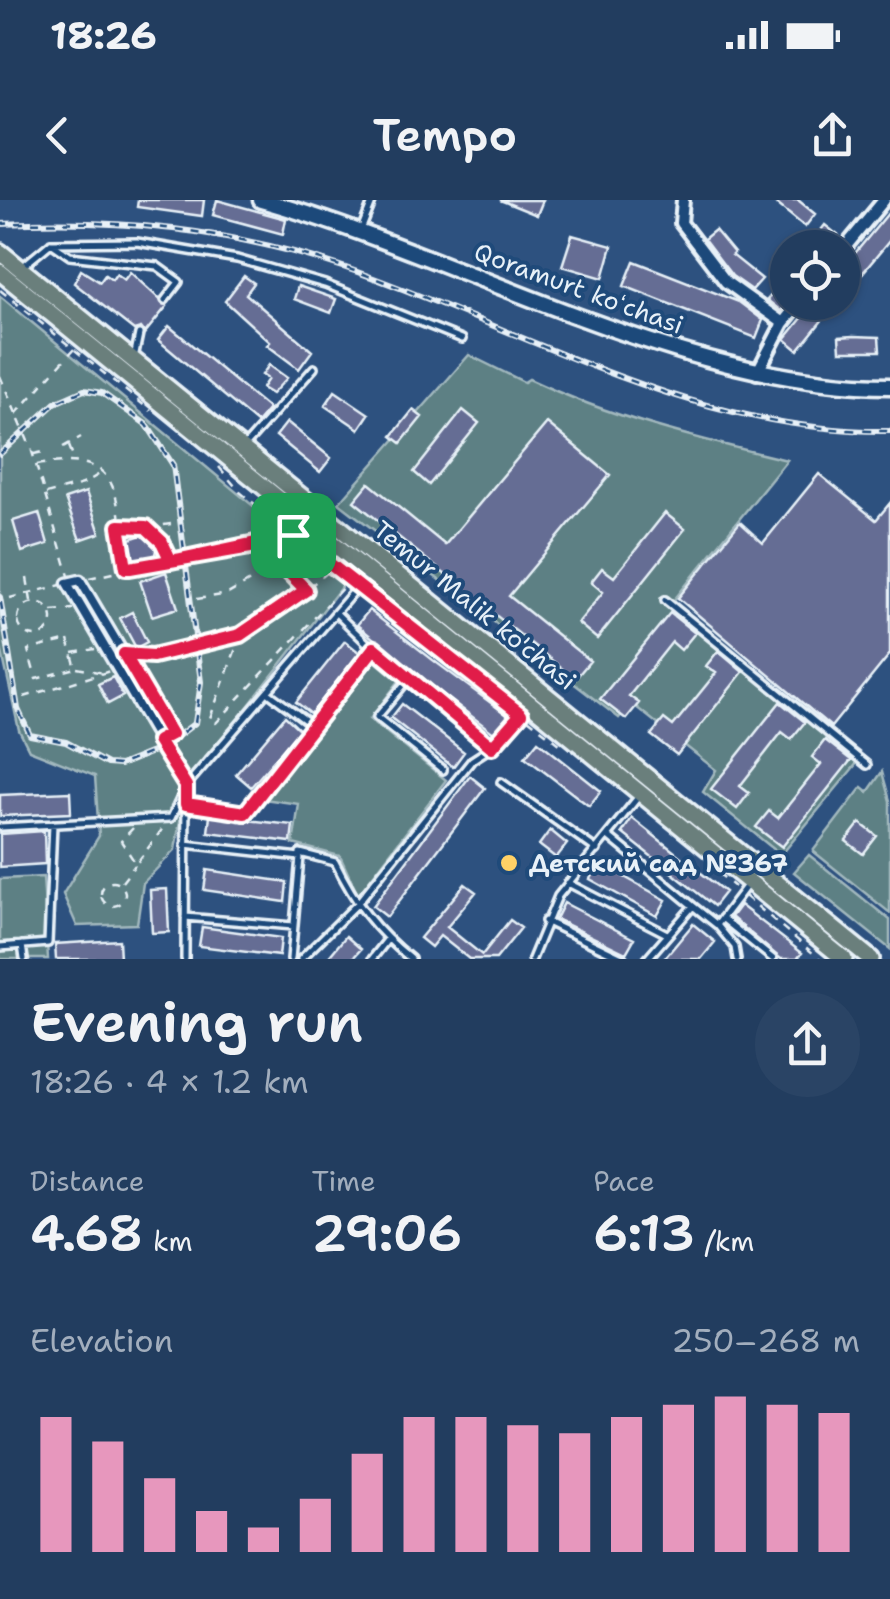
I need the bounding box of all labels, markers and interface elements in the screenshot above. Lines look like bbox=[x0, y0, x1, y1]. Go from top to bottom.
text: 18:26 bbox=[50, 10, 157, 61]
text: Tempo bbox=[373, 105, 517, 165]
icon: back bbox=[30, 108, 85, 163]
icon: share bbox=[805, 108, 860, 163]
map controls bbox=[770, 230, 860, 320]
button: locate bbox=[770, 230, 860, 320]
street label: Qoramurt koʻchasi bbox=[470, 234, 688, 342]
pin bbox=[251, 493, 336, 578]
icon: arrive bbox=[266, 508, 321, 563]
street label: Temur Malik ko'chasi bbox=[366, 512, 584, 698]
place label: Детский сад №367 bbox=[529, 846, 788, 880]
marker: Детский сад №367 bbox=[498, 852, 520, 874]
text: Evening run bbox=[30, 985, 363, 1059]
button: share bbox=[755, 992, 860, 1097]
text: 18:26 · 4 × 1.2 km bbox=[30, 1060, 309, 1103]
text: Distance bbox=[30, 1162, 145, 1200]
text: Time bbox=[312, 1162, 376, 1200]
text: Pace bbox=[593, 1162, 655, 1200]
text: 4.68 bbox=[30, 1200, 143, 1267]
text: 29:06 bbox=[312, 1200, 462, 1267]
text: 6:13 bbox=[593, 1200, 695, 1267]
text: km bbox=[143, 1222, 193, 1260]
text: /km bbox=[695, 1222, 754, 1260]
text: Elevation bbox=[30, 1319, 173, 1362]
text: 250–268 m bbox=[671, 1319, 860, 1362]

